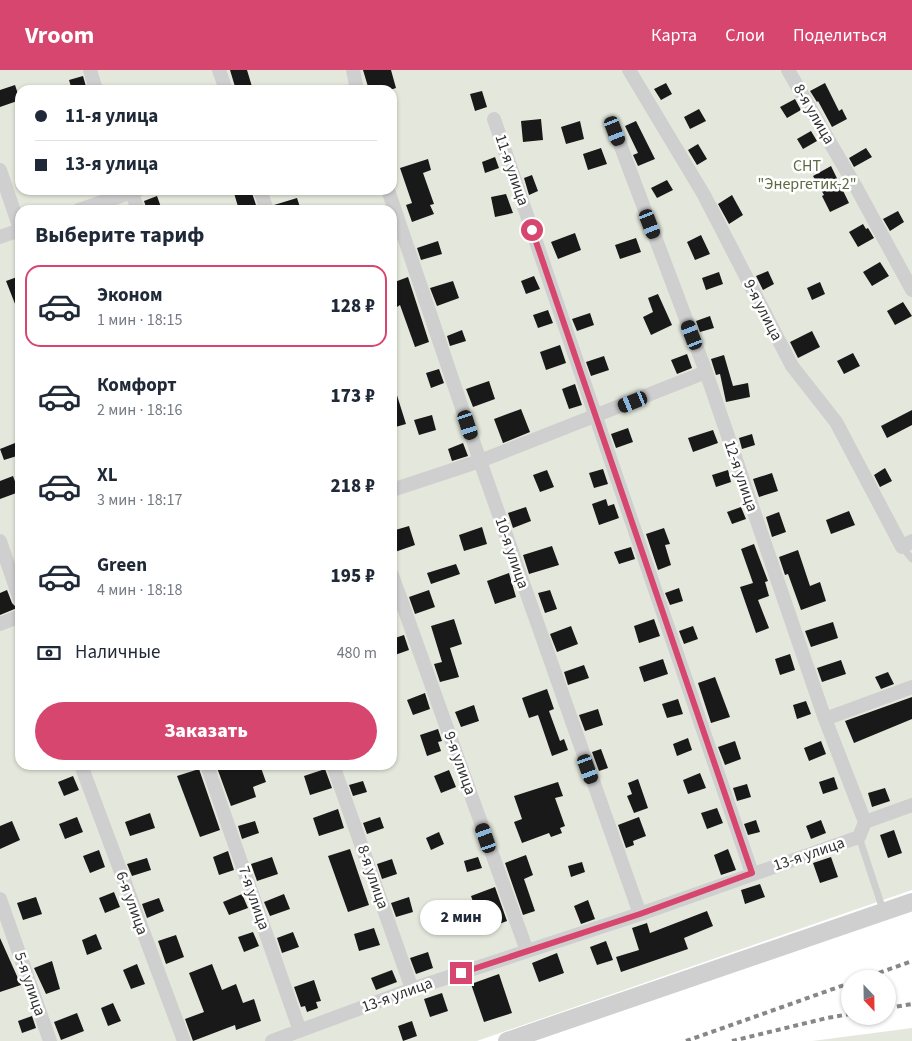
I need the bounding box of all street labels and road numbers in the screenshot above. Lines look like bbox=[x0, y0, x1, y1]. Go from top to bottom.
street label: 8-я улица bbox=[788, 80, 840, 148]
street label: 11-я улица bbox=[490, 131, 534, 209]
street label: 9-я улица bbox=[738, 276, 788, 344]
street label: 12-я улица bbox=[719, 437, 763, 515]
street label: 10-я улица bbox=[490, 514, 534, 592]
street label: 9-я улица bbox=[438, 728, 482, 798]
street label: 13-я улица bbox=[770, 832, 848, 876]
street label: 8-я улица bbox=[352, 842, 394, 912]
street label: 7-я улица bbox=[233, 863, 275, 933]
street label: 6-я улица bbox=[110, 868, 154, 938]
street label: 5-я улица bbox=[9, 949, 51, 1019]
street label: 13-я улица bbox=[358, 972, 436, 1018]

